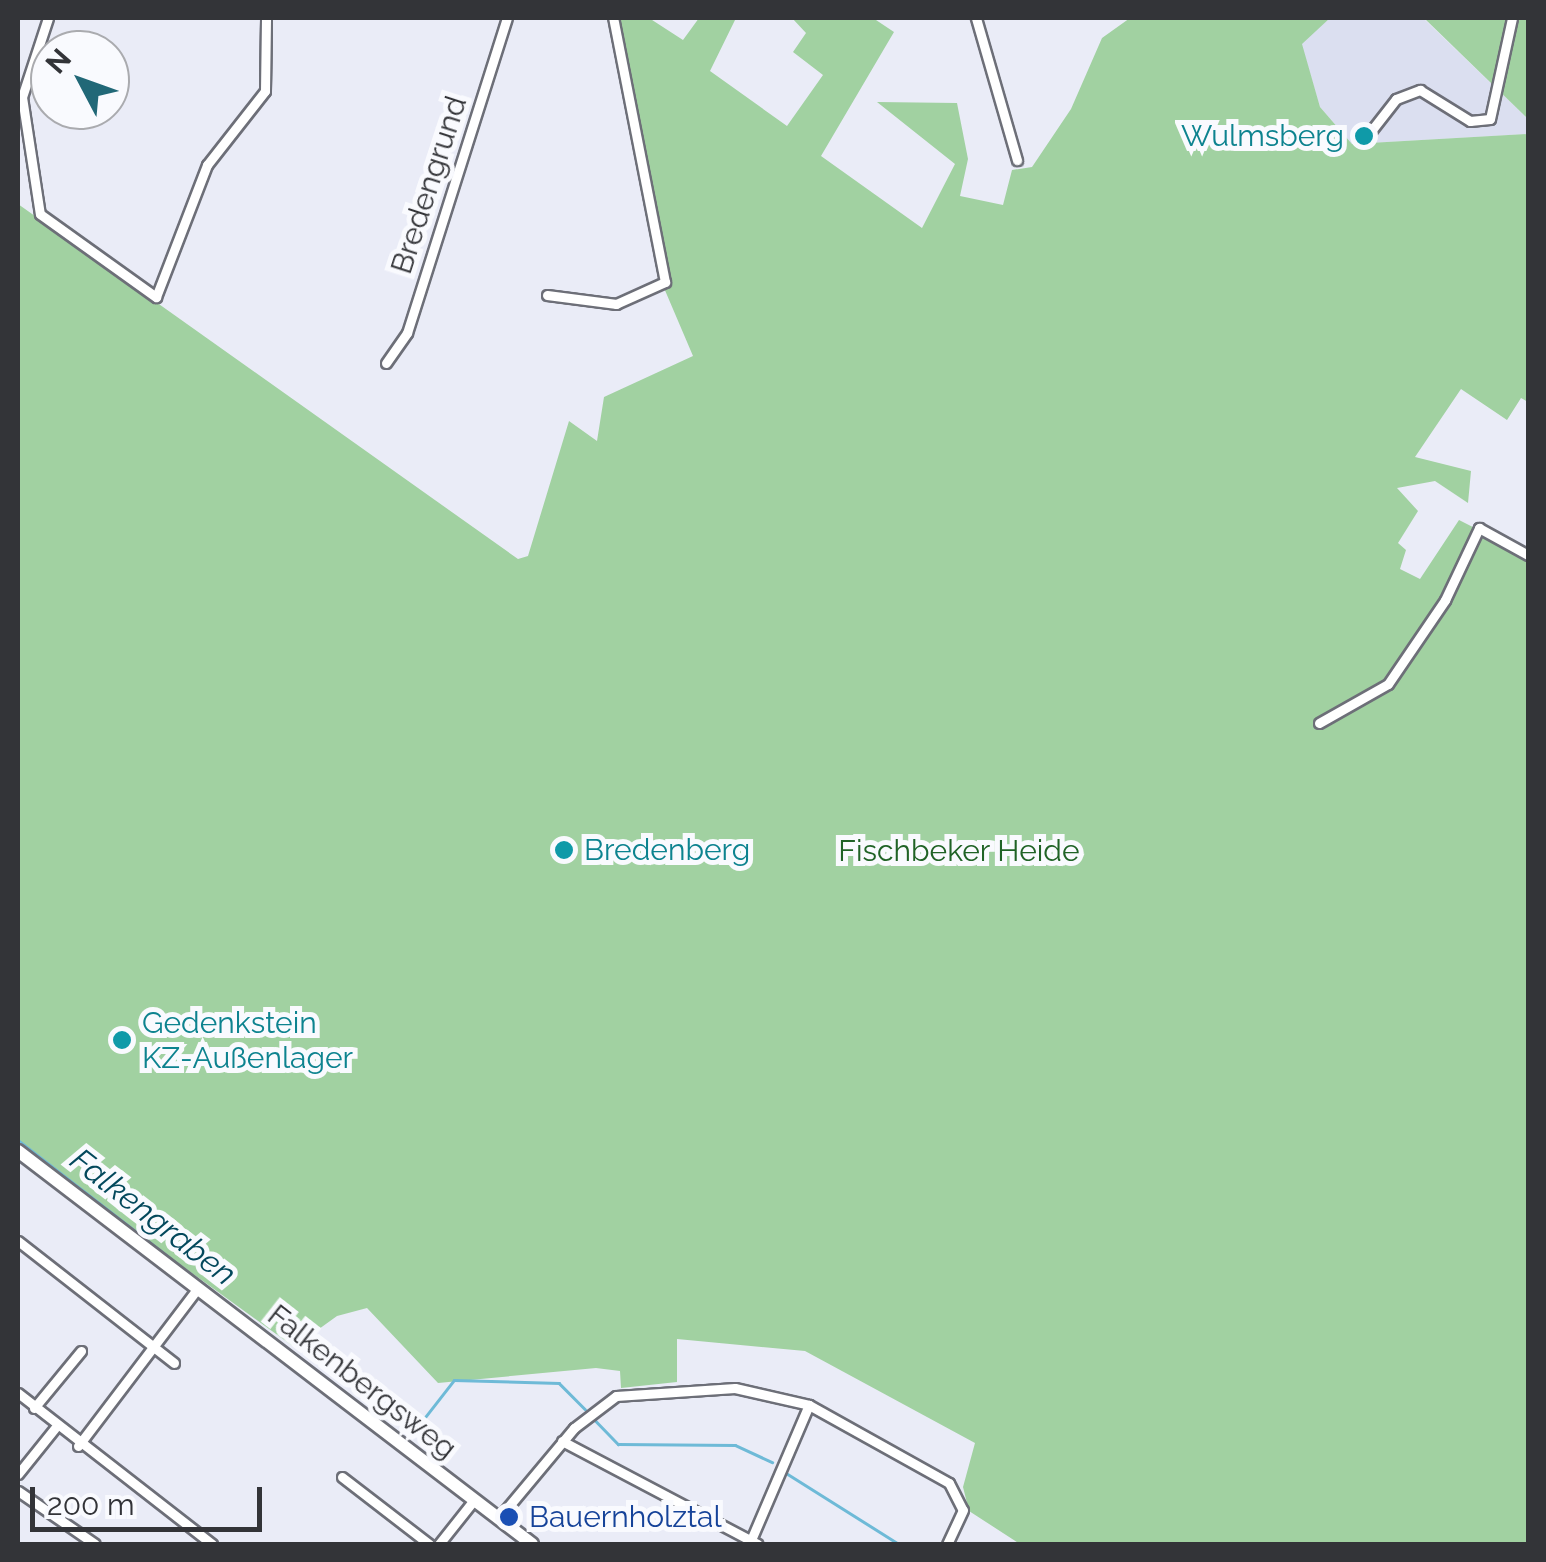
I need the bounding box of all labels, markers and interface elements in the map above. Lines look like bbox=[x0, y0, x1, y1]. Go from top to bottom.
north arrow bbox=[30, 30, 130, 130]
text: N bbox=[39, 42, 78, 80]
street label: Bredengrund bbox=[383, 92, 475, 278]
place label: Wulmsberg bbox=[1181, 118, 1344, 154]
marker: Wulmsberg bbox=[1353, 125, 1375, 147]
place label: Bredenberg bbox=[584, 832, 750, 868]
park label: Fischbeker Heide bbox=[838, 833, 1080, 869]
marker: Bredenberg bbox=[553, 839, 575, 861]
place label: Gedenkstein KZ-Außenlager bbox=[142, 1005, 353, 1076]
marker: Gedenkstein KZ-Außenlager bbox=[111, 1029, 133, 1051]
water label: Falkengraben bbox=[63, 1140, 243, 1294]
street label: Falkenbergsweg bbox=[261, 1297, 463, 1467]
scale bar bbox=[35, 1467, 268, 1529]
text: 200 m bbox=[47, 1487, 135, 1522]
place label: Bauernholztal bbox=[529, 1499, 722, 1535]
marker: Bauernholztal bbox=[498, 1506, 520, 1528]

